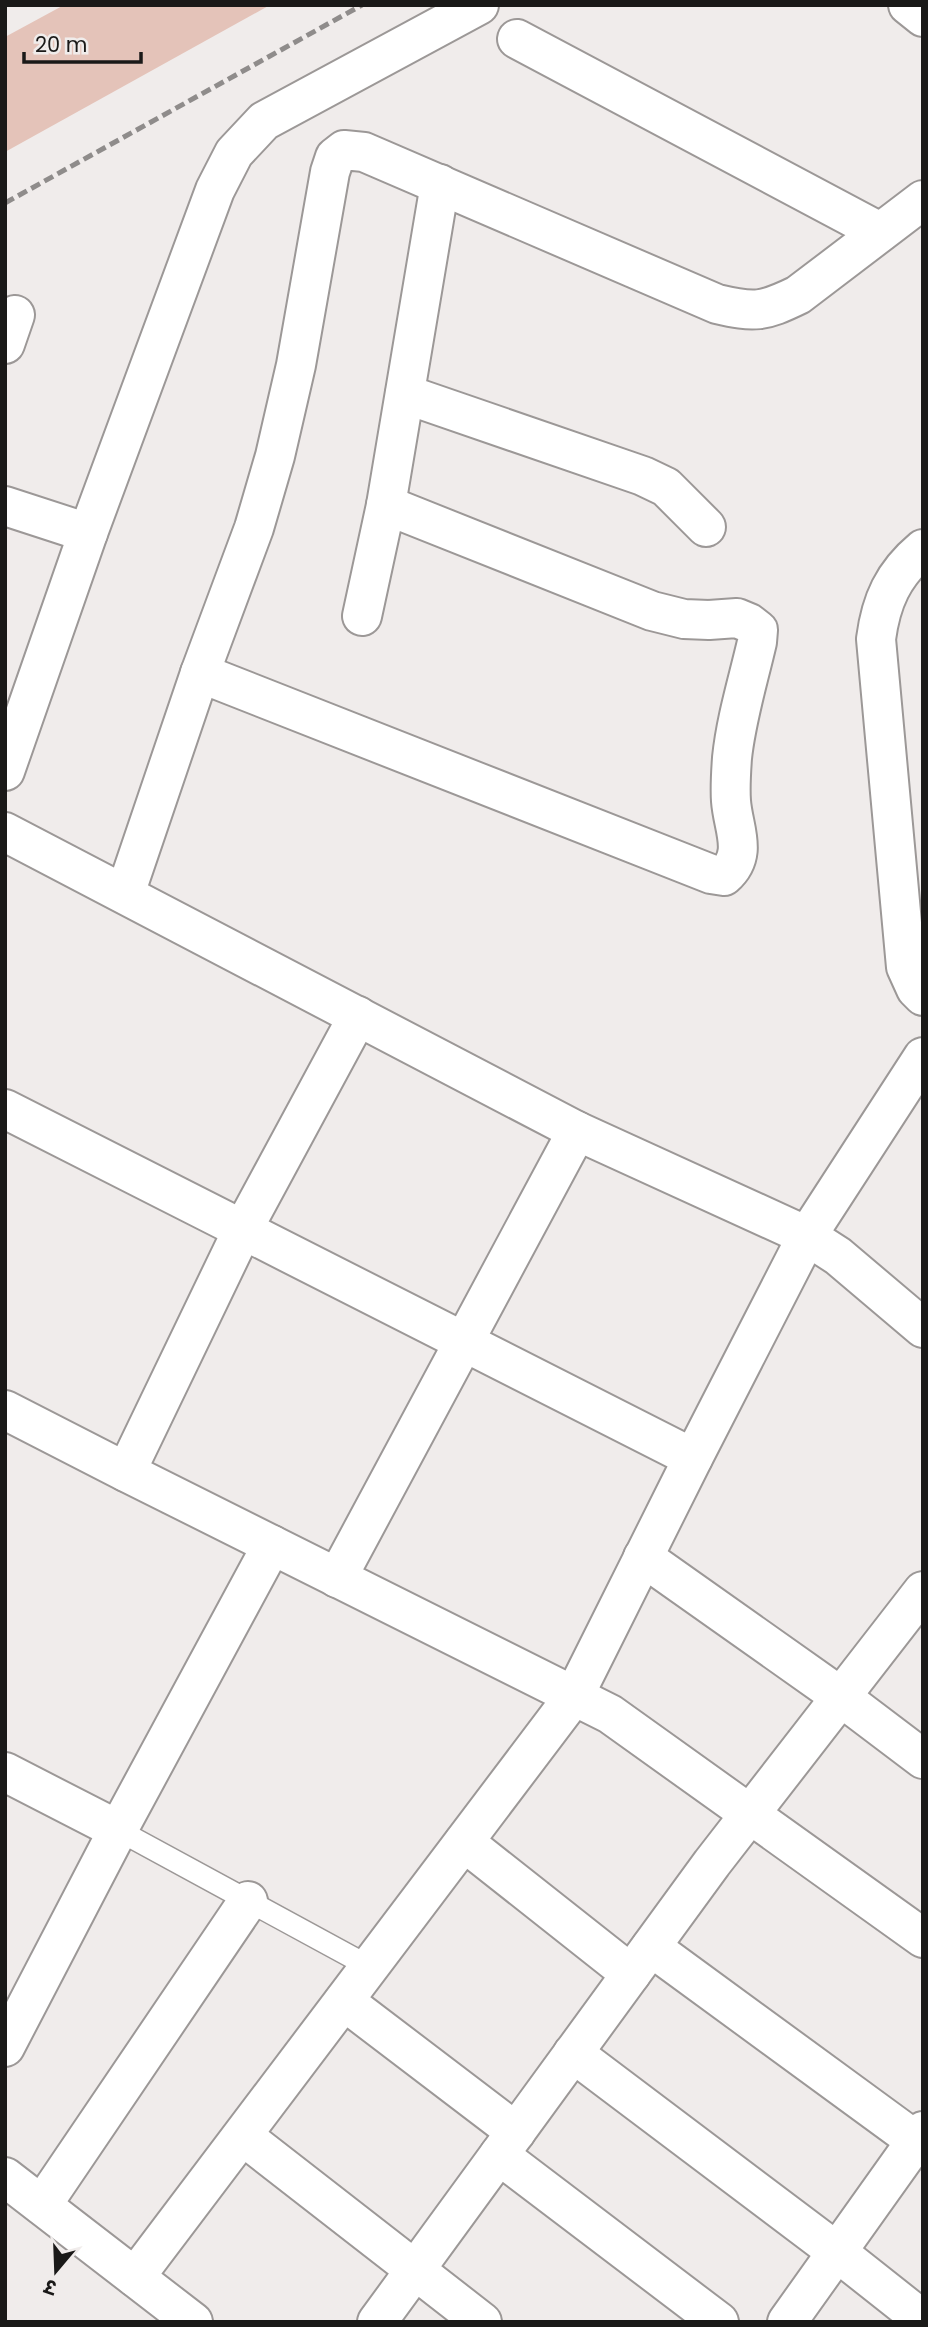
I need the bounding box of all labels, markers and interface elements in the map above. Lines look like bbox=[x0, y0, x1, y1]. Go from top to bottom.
scale bar bbox=[24, 21, 142, 65]
text: 20 m bbox=[35, 30, 88, 59]
north arrow bbox=[21, 2236, 91, 2306]
text: उ bbox=[40, 2272, 61, 2301]

